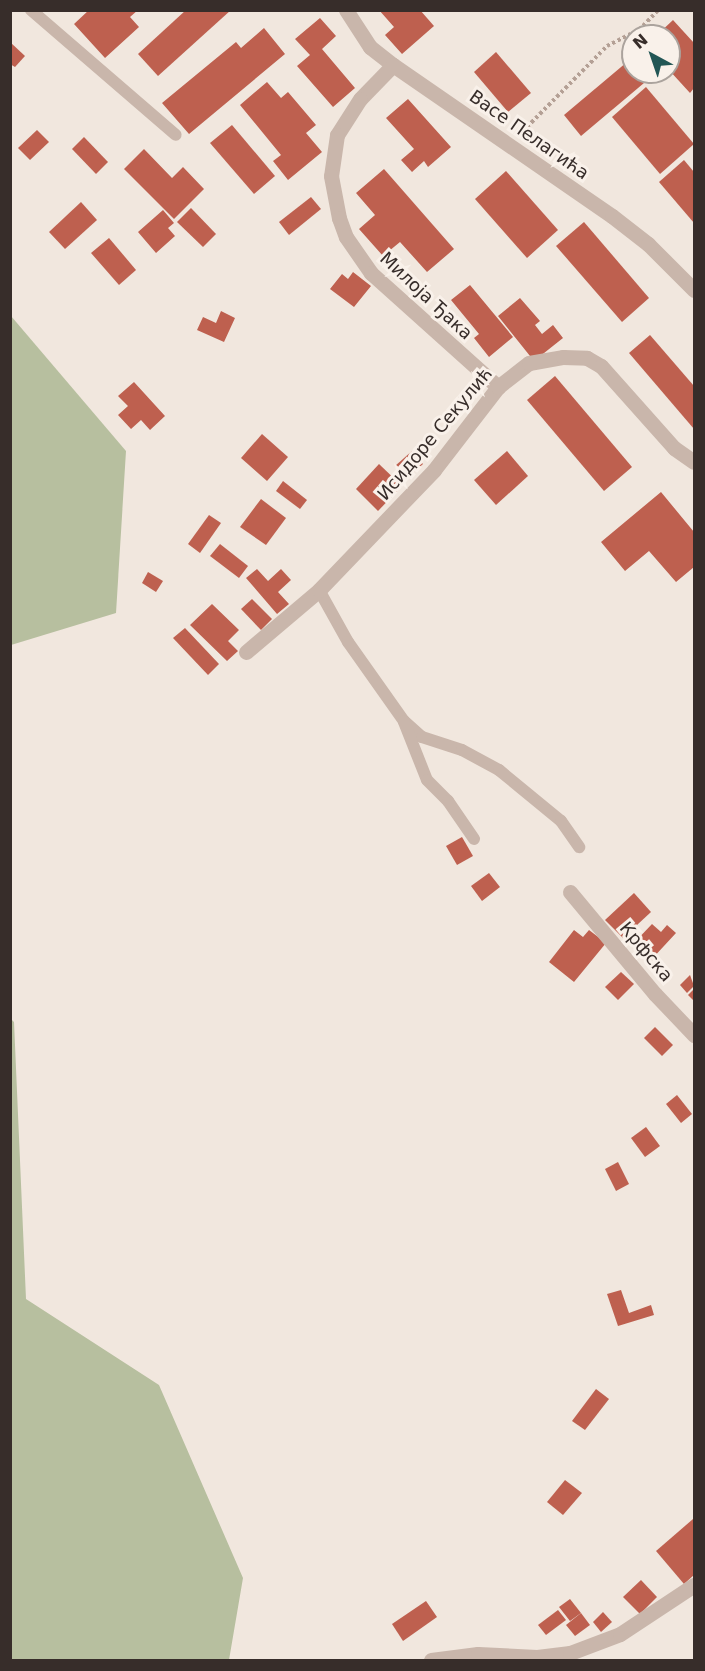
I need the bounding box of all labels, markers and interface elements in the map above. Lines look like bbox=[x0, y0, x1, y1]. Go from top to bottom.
north arrow bbox=[621, 24, 681, 84]
text: N bbox=[629, 30, 652, 53]
street label: Васе Пелагића bbox=[465, 86, 593, 184]
street label: Милоја Ђака bbox=[375, 248, 477, 344]
street label: Исидоре Секулић bbox=[373, 363, 497, 505]
street label: Крфска bbox=[615, 918, 677, 986]

